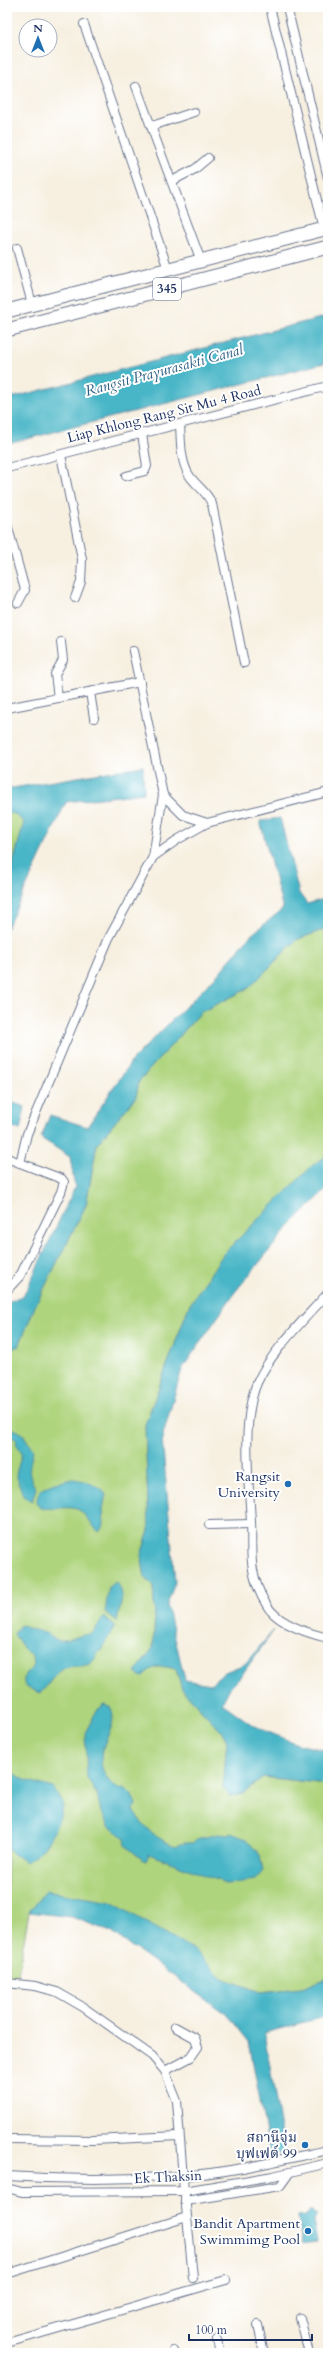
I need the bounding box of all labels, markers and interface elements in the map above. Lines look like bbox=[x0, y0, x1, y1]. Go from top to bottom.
north arrow bbox=[18, 18, 58, 58]
text: N bbox=[33, 21, 43, 36]
road number: 345 bbox=[153, 278, 181, 300]
water label: Rangsit Prayurasakti Canal bbox=[83, 339, 246, 401]
street label: Liap Khlong Rang Sit Mu 4 Road bbox=[65, 381, 263, 447]
place label: Rangsit University bbox=[218, 1467, 281, 1502]
marker: Rangsit University bbox=[283, 1479, 293, 1489]
place label: สถานีจุ่ม บุฟเฟต์ 99 bbox=[236, 2128, 297, 2163]
marker: สถานีจุ่ม บุฟเฟต์ 99 bbox=[300, 2140, 310, 2150]
street label: Ek Thaksin bbox=[134, 2166, 202, 2188]
place label: Bandit Apartment Swimmimg Pool bbox=[193, 2214, 301, 2249]
marker: Bandit Apartment Swimmimg Pool bbox=[303, 2226, 313, 2236]
scale bar bbox=[189, 2316, 312, 2342]
text: 100 m bbox=[195, 2322, 228, 2338]

